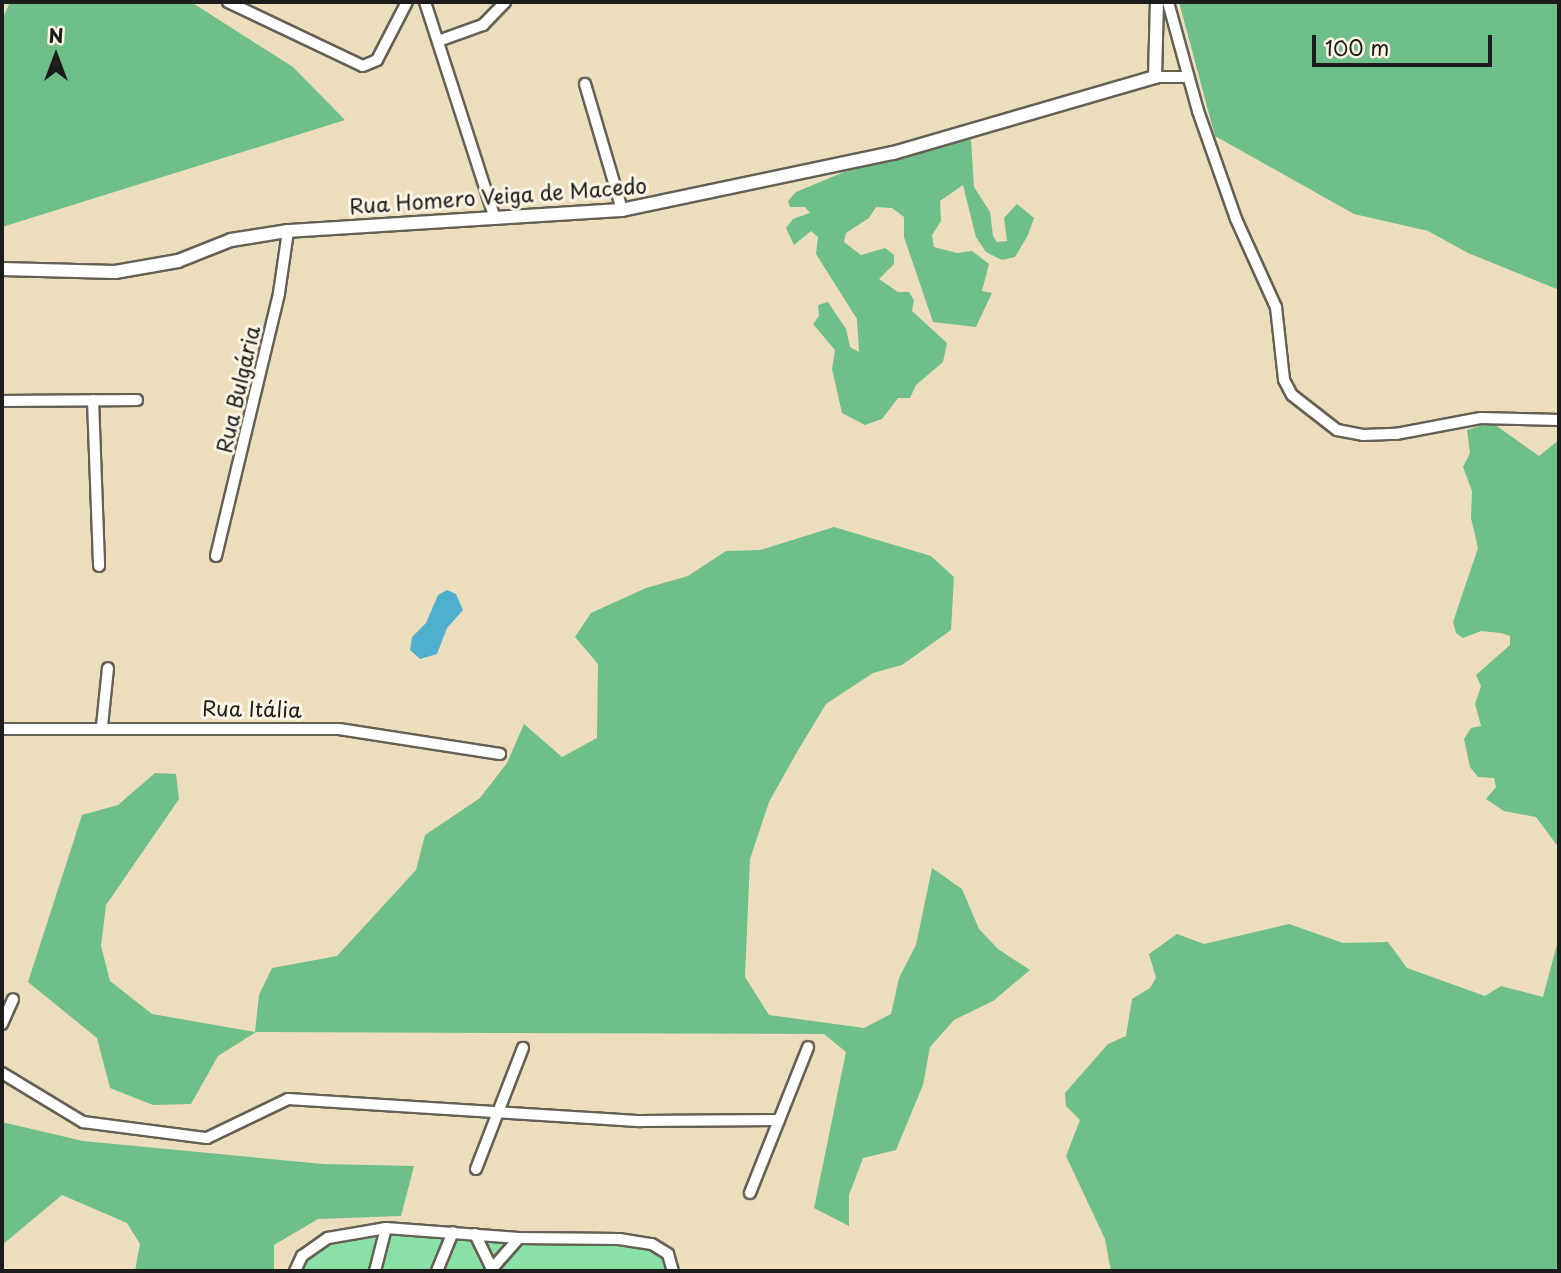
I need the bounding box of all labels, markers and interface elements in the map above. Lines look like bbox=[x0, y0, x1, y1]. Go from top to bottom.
north arrow bbox=[21, 21, 91, 91]
text: N bbox=[48, 21, 64, 49]
scale bar bbox=[1316, 21, 1496, 65]
text: 100 m bbox=[1325, 31, 1389, 63]
street label: Rua Homero Veiga de Macedo bbox=[346, 172, 650, 218]
street label: Rua Bulgária bbox=[210, 323, 264, 455]
street label: Rua Itália bbox=[202, 695, 302, 721]

